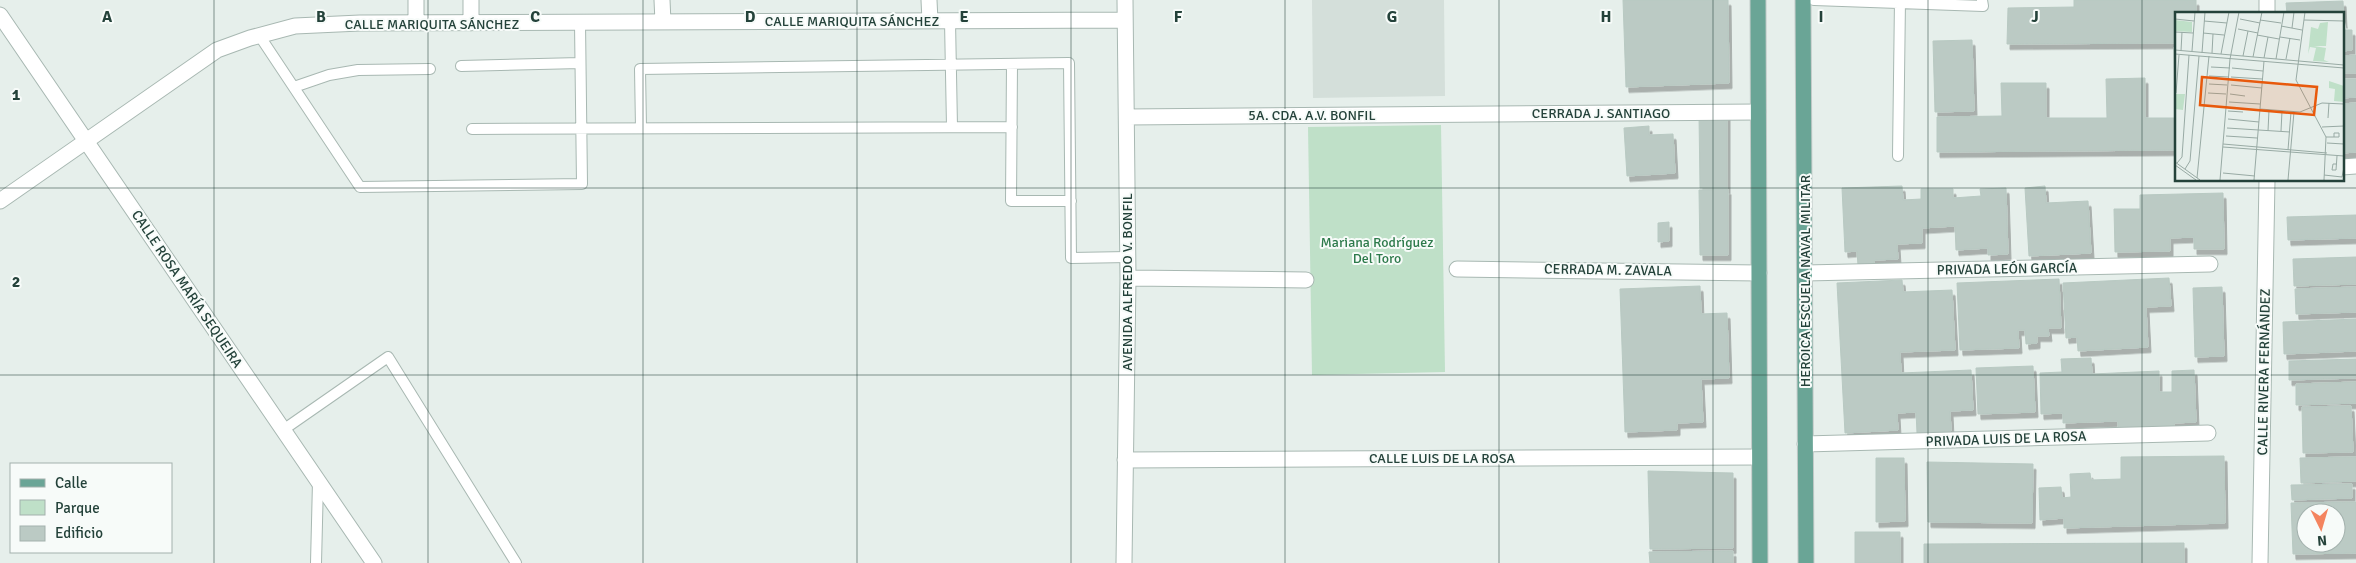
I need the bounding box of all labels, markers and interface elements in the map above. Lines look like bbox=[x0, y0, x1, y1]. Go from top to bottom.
text: A bbox=[102, 7, 113, 27]
text: B bbox=[316, 7, 326, 27]
text: C bbox=[530, 7, 540, 27]
text: D bbox=[745, 7, 756, 27]
text: E bbox=[959, 7, 969, 27]
text: F bbox=[1174, 7, 1183, 27]
text: G bbox=[1387, 7, 1397, 27]
text: H bbox=[1601, 7, 1611, 27]
text: I bbox=[1818, 7, 1824, 27]
text: J bbox=[2031, 7, 2039, 27]
inset map bbox=[2175, 12, 2344, 181]
street label: CALLE MARIQUITA SÁNCHEZ bbox=[765, 13, 939, 30]
street label: CALLE MARIQUITA SÁNCHEZ bbox=[345, 16, 519, 33]
text: 1 bbox=[12, 85, 21, 105]
street label: CERRADA J. SANTIAGO bbox=[1532, 105, 1670, 122]
street label: 5A. CDA. A.V. BONFIL bbox=[1248, 107, 1376, 124]
street label: HEROICA ESCUELA NAVAL MILITAR bbox=[1797, 175, 1814, 387]
street label: AVENIDA ALFREDO V. BONFIL bbox=[1119, 193, 1136, 371]
street label: CALLE ROSA MARÍA SEQUEIRA bbox=[128, 207, 246, 371]
park label: Mariana Rodríguez Del Toro bbox=[1321, 234, 1433, 267]
street label: PRIVADA LEÓN GARCÍA bbox=[1937, 259, 2078, 279]
street label: CERRADA M. ZAVALA bbox=[1544, 260, 1672, 280]
text: 2 bbox=[12, 272, 20, 292]
street label: CALLE RIVERA FERNÁNDEZ bbox=[2254, 288, 2274, 456]
street label: PRIVADA LUIS DE LA ROSA bbox=[1925, 428, 2087, 450]
street label: CALLE LUIS DE LA ROSA bbox=[1369, 450, 1516, 467]
legend bbox=[10, 463, 172, 553]
text: Calle bbox=[55, 474, 88, 492]
text: Parque bbox=[55, 499, 100, 517]
north arrow bbox=[2296, 503, 2346, 553]
text: Edificio bbox=[55, 524, 103, 542]
text: N bbox=[2316, 532, 2328, 549]

